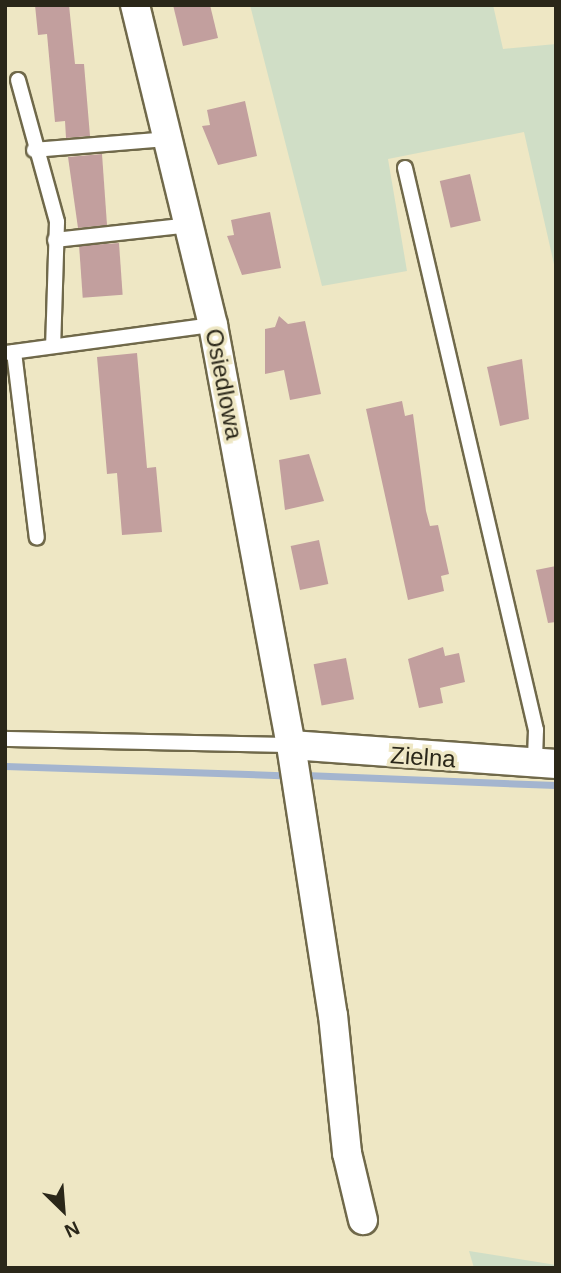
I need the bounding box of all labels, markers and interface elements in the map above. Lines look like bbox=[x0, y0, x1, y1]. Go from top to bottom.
street label: Osiedlowa bbox=[199, 326, 249, 442]
street label: Zielna bbox=[389, 740, 457, 774]
north arrow bbox=[28, 1175, 98, 1245]
text: N bbox=[61, 1217, 83, 1242]

